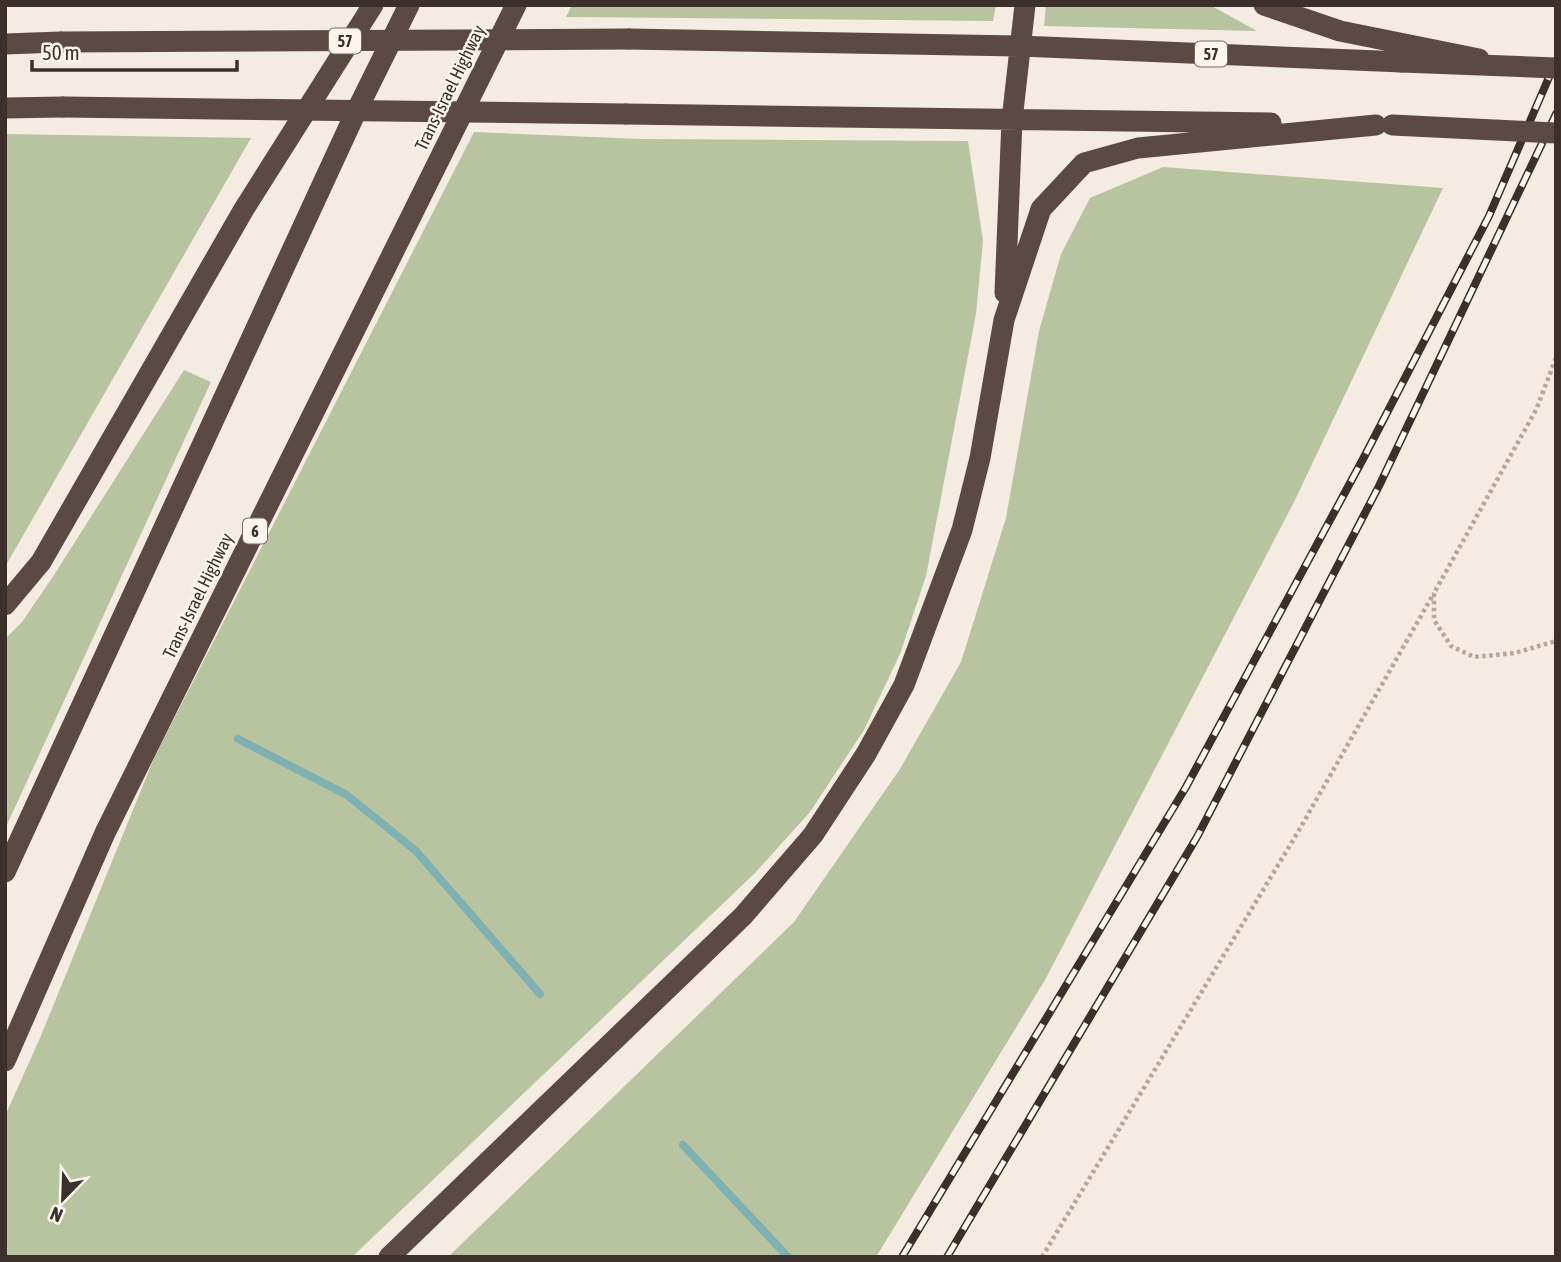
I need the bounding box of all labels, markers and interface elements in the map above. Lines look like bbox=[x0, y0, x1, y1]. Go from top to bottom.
street label: Trans-Israel Highway bbox=[410, 22, 489, 154]
scale bar bbox=[32, 28, 236, 72]
road number: 57 bbox=[329, 28, 361, 54]
text: 50 m bbox=[42, 40, 80, 64]
road number: 57 bbox=[1195, 42, 1227, 66]
road number: 6 bbox=[243, 518, 267, 544]
street label: Trans-Israel Highway bbox=[158, 530, 237, 662]
north arrow bbox=[28, 1164, 98, 1234]
text: N bbox=[47, 1202, 66, 1227]

